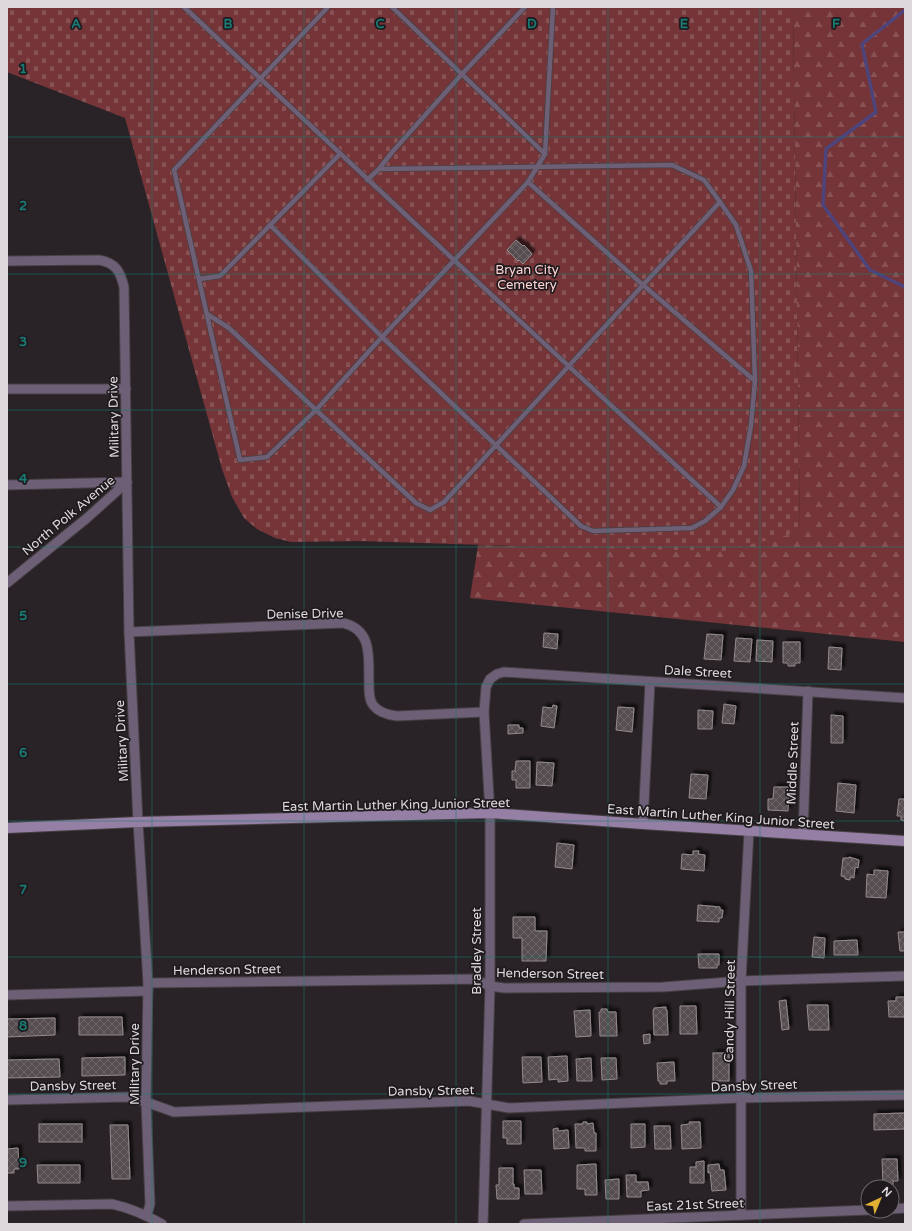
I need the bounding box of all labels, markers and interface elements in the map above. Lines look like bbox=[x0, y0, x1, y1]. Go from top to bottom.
text: A bbox=[71, 16, 81, 32]
text: B bbox=[223, 16, 233, 32]
text: C bbox=[375, 16, 385, 32]
text: D bbox=[527, 16, 537, 32]
text: E bbox=[680, 16, 688, 32]
text: F bbox=[832, 16, 840, 32]
text: 1 bbox=[19, 61, 27, 77]
text: 2 bbox=[19, 198, 27, 214]
park label: Bryan City Cemetery bbox=[495, 262, 559, 293]
text: 3 bbox=[19, 334, 27, 350]
street label: Military Drive bbox=[105, 376, 123, 458]
text: 4 bbox=[19, 471, 28, 487]
street label: North Polk Avenue bbox=[19, 472, 118, 559]
street label: Denise Drive bbox=[266, 605, 344, 623]
text: 5 bbox=[19, 608, 27, 624]
street label: Dale Street bbox=[664, 662, 732, 682]
street label: Military Drive bbox=[112, 700, 132, 782]
street label: Middle Street bbox=[784, 721, 802, 805]
text: 6 bbox=[19, 745, 27, 761]
street label: East Martin Luther King Junior Street bbox=[282, 795, 510, 815]
street label: East Martin Luther King Junior Street bbox=[606, 801, 835, 833]
text: 7 bbox=[19, 882, 27, 898]
street label: Bradley Street bbox=[469, 907, 485, 995]
street label: Candy Hill Street bbox=[721, 959, 739, 1063]
street label: Henderson Street bbox=[173, 961, 281, 979]
street label: Henderson Street bbox=[496, 965, 604, 983]
text: 8 bbox=[19, 1018, 27, 1034]
street label: Military Drive bbox=[127, 1023, 143, 1105]
street label: Dansby Street bbox=[710, 1076, 798, 1096]
street label: Dansby Street bbox=[30, 1077, 117, 1095]
street label: Dansby Street bbox=[388, 1082, 475, 1100]
text: 9 bbox=[19, 1155, 27, 1171]
north arrow bbox=[860, 1179, 900, 1219]
text: N bbox=[879, 1184, 894, 1200]
street label: East 21st Street bbox=[646, 1195, 744, 1215]

